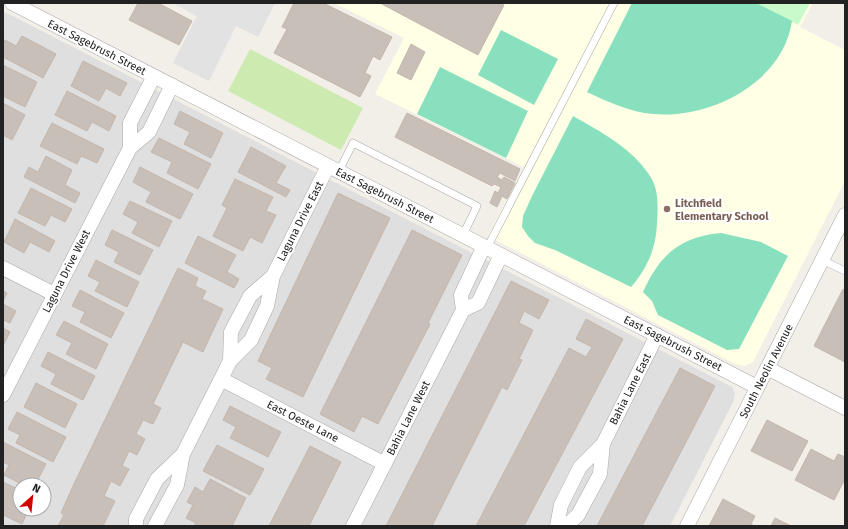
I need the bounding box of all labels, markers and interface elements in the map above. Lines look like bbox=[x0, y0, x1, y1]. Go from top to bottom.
street label: East Sagebrush Street bbox=[45, 17, 148, 78]
street label: East Sagebrush Street bbox=[333, 165, 436, 226]
street label: Laguna Drive East bbox=[275, 179, 326, 263]
place label: Litchfield Elementary School bbox=[675, 197, 769, 223]
marker: Litchfield Elementary School bbox=[662, 204, 672, 214]
street label: Laguna Drive West bbox=[40, 228, 93, 315]
street label: East Sagebrush Street bbox=[621, 313, 724, 374]
street label: South Neolin Avenue bbox=[737, 322, 796, 421]
street label: Bahia Lane East bbox=[607, 351, 654, 427]
street label: Bahia Lane West bbox=[384, 379, 433, 458]
street label: East Oeste Lane bbox=[265, 398, 341, 445]
north arrow bbox=[12, 477, 52, 517]
text: N bbox=[30, 481, 43, 496]

